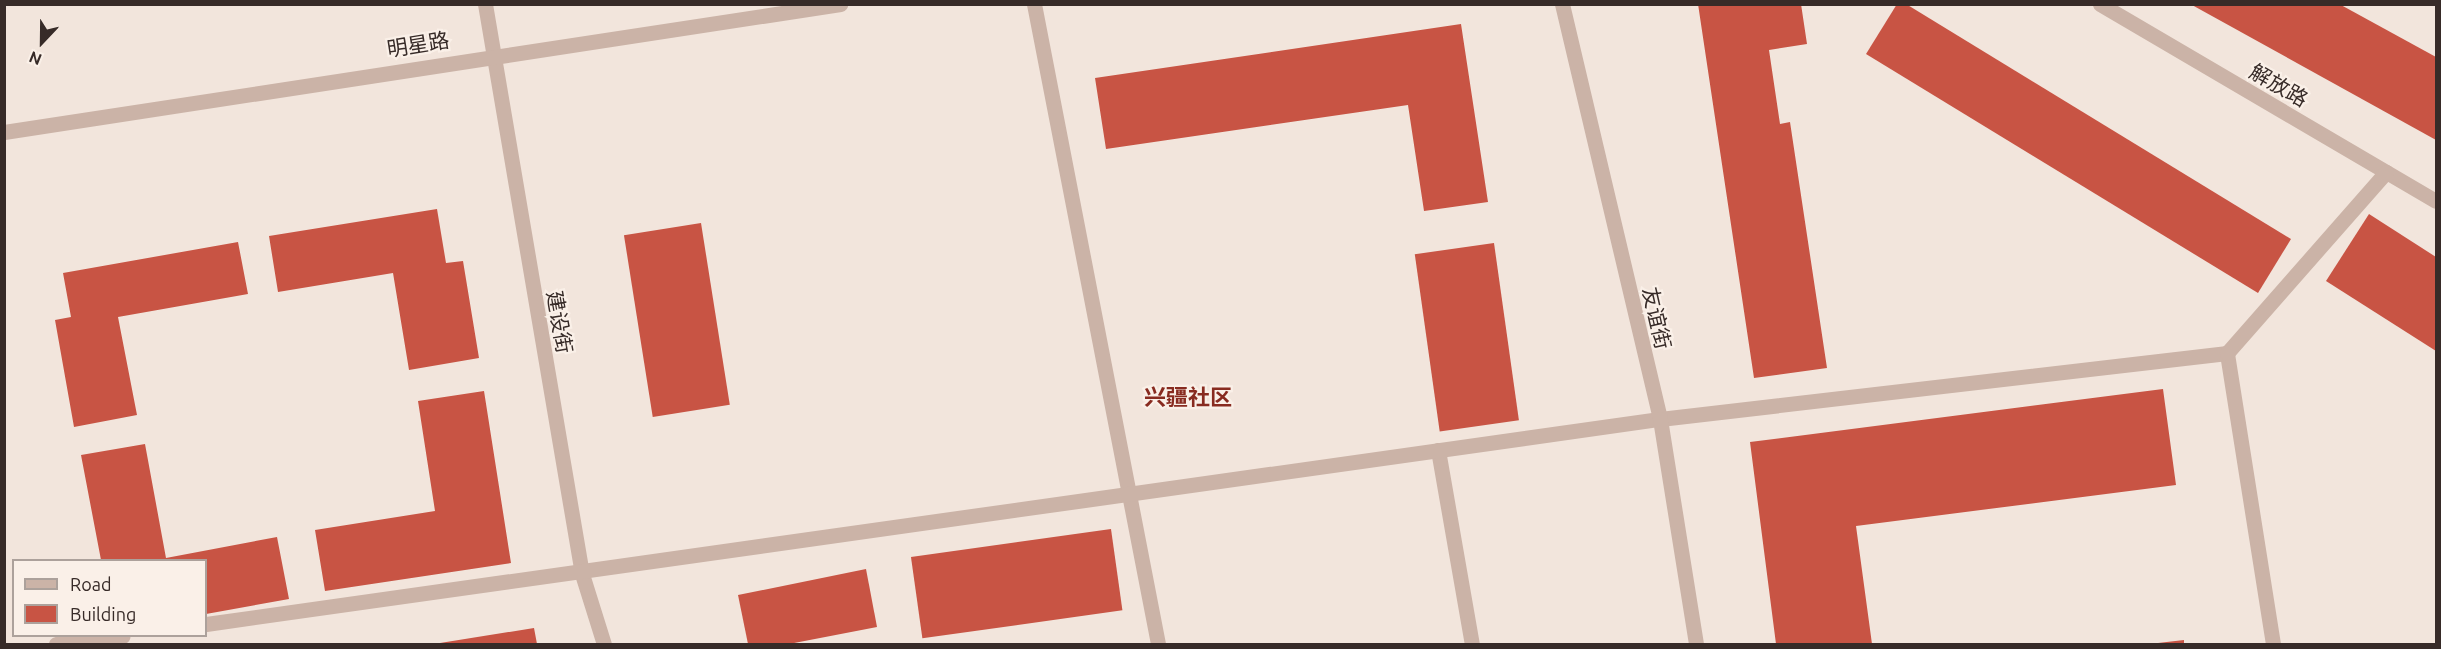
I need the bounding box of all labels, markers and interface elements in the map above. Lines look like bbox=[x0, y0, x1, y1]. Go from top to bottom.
north arrow bbox=[12, 12, 72, 72]
street label: 明星路 bbox=[385, 27, 451, 61]
text: N bbox=[26, 48, 44, 69]
street label: 解放路 bbox=[2245, 58, 2313, 112]
street label: 友谊街 bbox=[1638, 284, 1676, 352]
street label: 建设街 bbox=[542, 289, 578, 355]
district label: 兴疆社区 bbox=[1144, 384, 1232, 410]
legend bbox=[12, 559, 207, 637]
text: Road bbox=[70, 574, 112, 594]
text: Building bbox=[70, 604, 136, 624]

